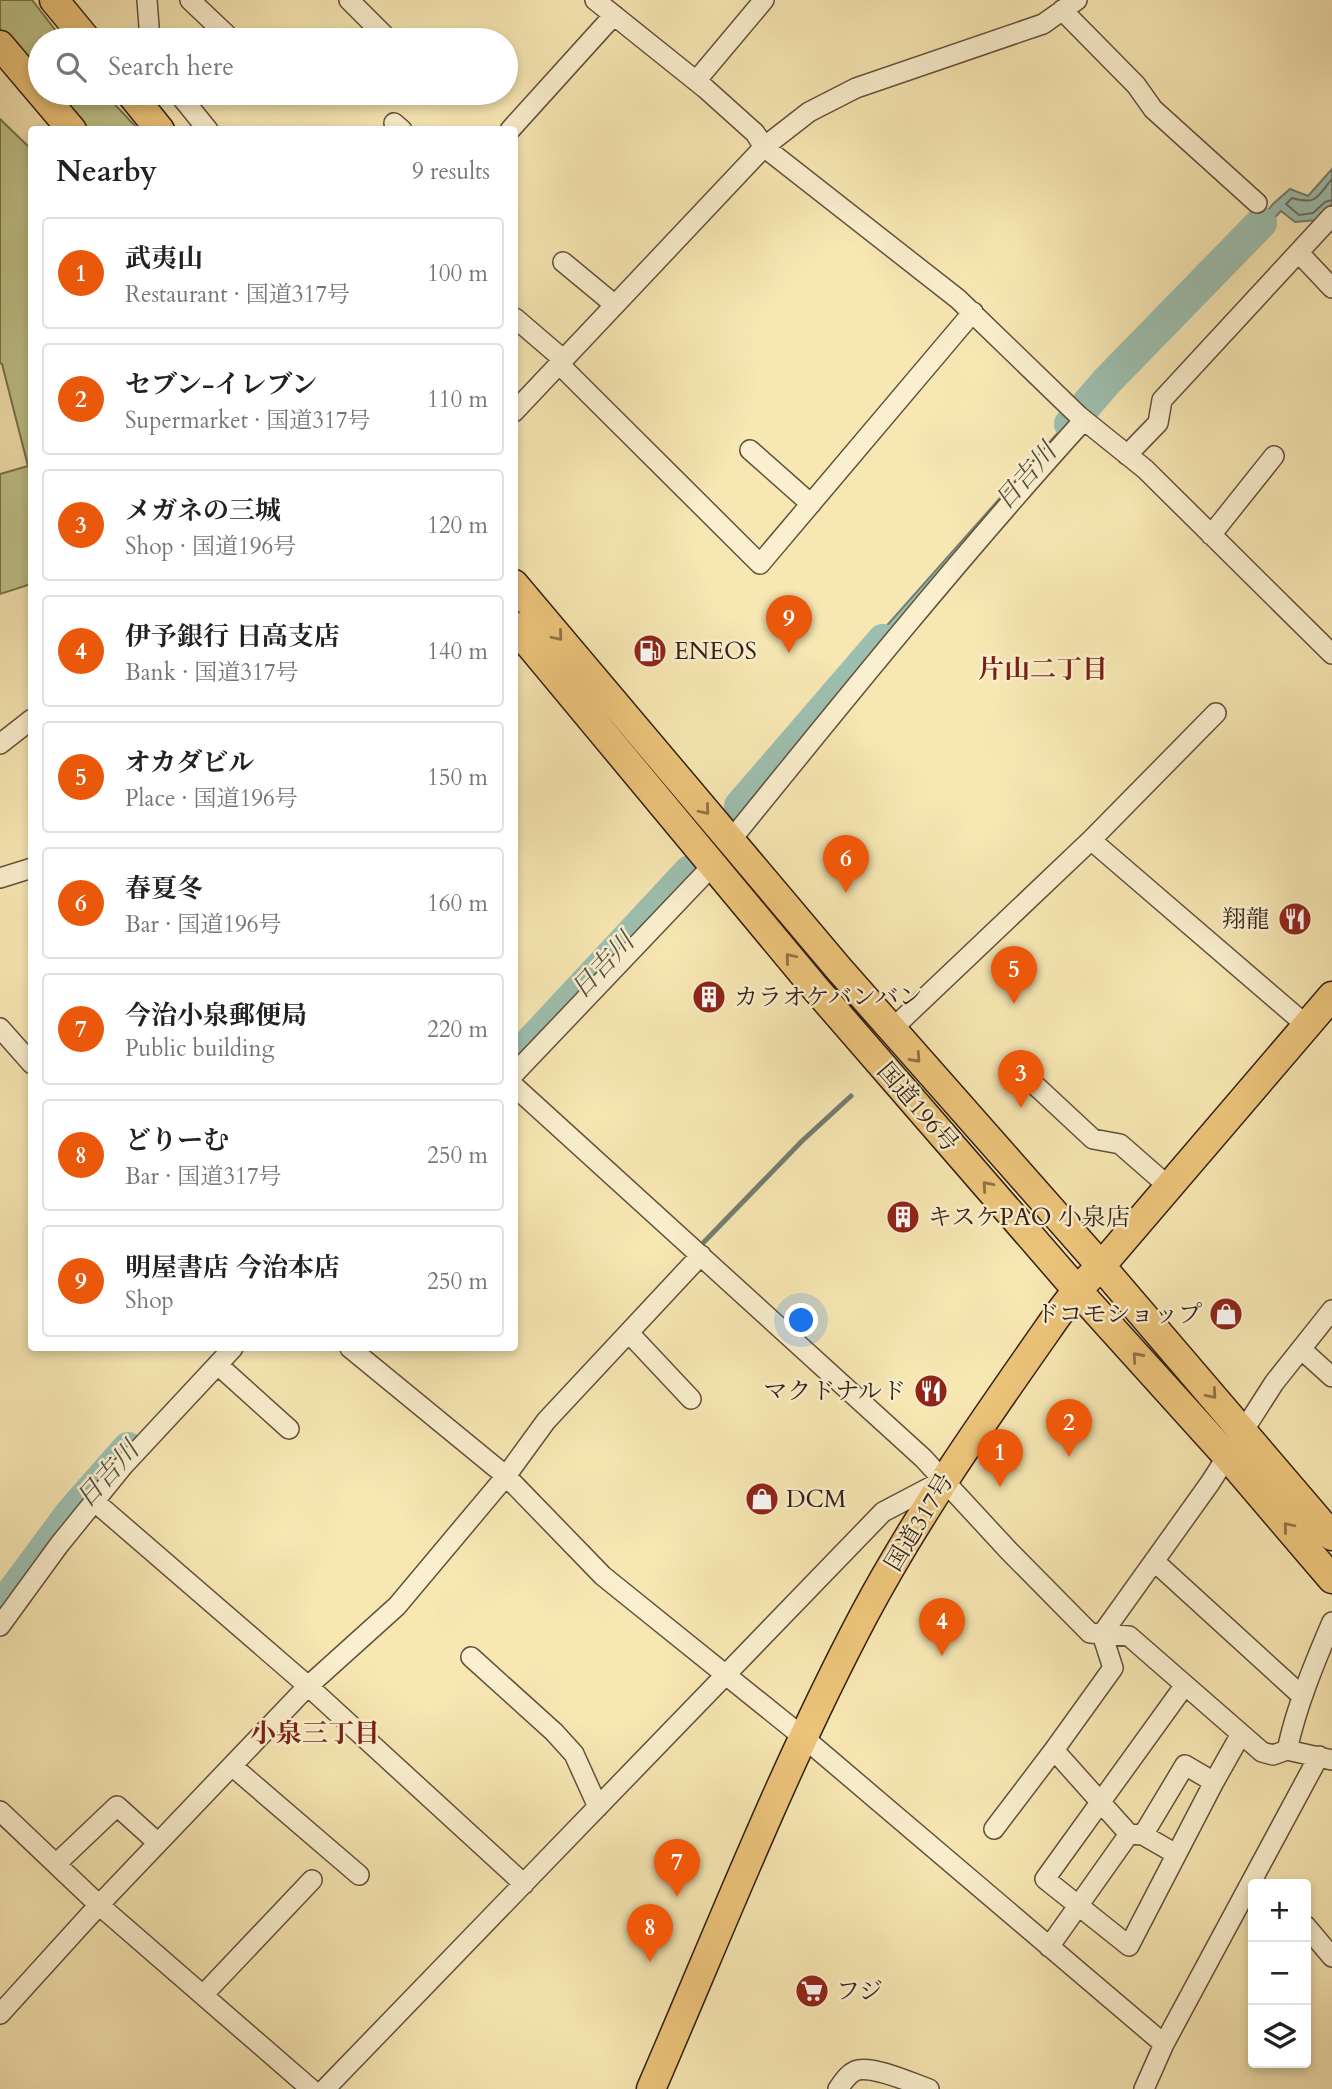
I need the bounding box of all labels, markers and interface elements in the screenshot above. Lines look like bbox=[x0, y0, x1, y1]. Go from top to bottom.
search box bbox=[28, 28, 518, 105]
icon: search bbox=[52, 48, 90, 86]
text: Search here bbox=[108, 49, 234, 84]
text: Nearby bbox=[56, 151, 157, 192]
text: 9 results bbox=[412, 156, 490, 187]
text: 武夷山 bbox=[125, 241, 203, 276]
text: 1 bbox=[75, 258, 87, 289]
text: 100 m bbox=[427, 258, 488, 289]
text: Restaurant · 国道317号 bbox=[125, 279, 350, 310]
text: セブン-イレブン bbox=[125, 367, 317, 402]
text: 2 bbox=[75, 384, 87, 415]
text: 110 m bbox=[427, 384, 488, 415]
text: Supermarket · 国道317号 bbox=[125, 405, 371, 436]
water label: 日吉川 bbox=[987, 433, 1066, 517]
text: メガネの三城 bbox=[125, 493, 281, 528]
text: 3 bbox=[75, 510, 87, 541]
text: 120 m bbox=[427, 510, 488, 541]
text: Shop · 国道196号 bbox=[125, 531, 296, 562]
pin: 9 bbox=[766, 595, 812, 653]
text: 伊予銀行 日高支店 bbox=[125, 619, 340, 654]
one-way arrow bbox=[550, 628, 563, 641]
fuel station icon: ENEOS bbox=[631, 632, 669, 670]
place label: ENEOS bbox=[674, 635, 757, 668]
text: 4 bbox=[75, 636, 87, 667]
text: 140 m bbox=[427, 636, 488, 667]
district label: 片山二丁目 bbox=[978, 652, 1108, 687]
text: Bank · 国道317号 bbox=[125, 657, 299, 688]
text: オカダビル bbox=[125, 745, 254, 780]
text: 5 bbox=[75, 762, 87, 793]
text: 150 m bbox=[427, 762, 488, 793]
text: Place · 国道196号 bbox=[125, 783, 298, 814]
one-way arrow bbox=[697, 802, 709, 815]
pin: 6 bbox=[823, 835, 869, 893]
text: 春夏冬 bbox=[125, 871, 203, 906]
text: 6 bbox=[75, 888, 87, 919]
text: 160 m bbox=[427, 888, 488, 919]
restaurant icon: 翔龍 bbox=[1276, 900, 1314, 938]
place label: 翔龍 bbox=[1222, 903, 1270, 936]
text: Bar · 国道196号 bbox=[125, 909, 282, 940]
water label: 日吉川 bbox=[563, 923, 644, 1006]
pin: 5 bbox=[991, 946, 1037, 1004]
one-way arrow bbox=[786, 953, 798, 966]
building icon: カラオケバンバン bbox=[690, 978, 728, 1016]
place label: カラオケバンバン bbox=[734, 981, 922, 1014]
text: 今治小泉郵便局 bbox=[125, 998, 307, 1033]
text: 7 bbox=[75, 1014, 87, 1045]
text: 220 m bbox=[427, 1014, 488, 1045]
text: Public building bbox=[125, 1033, 275, 1064]
one-way arrow bbox=[908, 1049, 920, 1062]
pin: 3 bbox=[998, 1050, 1044, 1108]
street label: 国道196号 bbox=[869, 1055, 966, 1159]
text: どりーむ bbox=[125, 1123, 229, 1158]
text: 8 bbox=[75, 1140, 87, 1171]
text: 250 m bbox=[427, 1140, 488, 1171]
text: Bar · 国道317号 bbox=[125, 1161, 282, 1192]
one-way arrow bbox=[983, 1181, 995, 1194]
building icon: キスケPAO 小泉店 bbox=[884, 1198, 922, 1236]
place label: キスケPAO 小泉店 bbox=[928, 1201, 1130, 1234]
text: 明屋書店 今治本店 bbox=[125, 1250, 340, 1285]
text: 9 bbox=[75, 1266, 87, 1297]
text: 250 m bbox=[427, 1266, 488, 1297]
text: Shop bbox=[125, 1285, 174, 1316]
shop icon: ドコモショップ bbox=[1207, 1295, 1245, 1333]
place label: ドコモショップ bbox=[1035, 1298, 1202, 1331]
your location bbox=[784, 1303, 818, 1337]
one-way arrow bbox=[1133, 1352, 1145, 1365]
restaurant icon: マクドナルド bbox=[912, 1372, 950, 1410]
place label: マクドナルド bbox=[763, 1375, 906, 1408]
one-way arrow bbox=[1204, 1386, 1216, 1399]
pin: 2 bbox=[1046, 1399, 1092, 1457]
pin: 1 bbox=[977, 1429, 1023, 1487]
water label: 日吉川 bbox=[68, 1431, 148, 1515]
street label: 国道317号 bbox=[877, 1467, 962, 1577]
shop icon: DCM bbox=[743, 1480, 781, 1518]
place label: DCM bbox=[786, 1483, 847, 1516]
one-way arrow bbox=[1284, 1522, 1296, 1535]
pin: 4 bbox=[919, 1598, 965, 1656]
district label: 小泉三丁目 bbox=[250, 1716, 380, 1751]
pin: 7 bbox=[654, 1839, 700, 1897]
map controls bbox=[1248, 1879, 1311, 2068]
button: + bbox=[1248, 1879, 1311, 1942]
pin: 8 bbox=[627, 1904, 673, 1962]
button: − bbox=[1248, 1942, 1311, 2005]
supermarket icon: フジ bbox=[793, 1972, 831, 2010]
place label: フジ bbox=[836, 1975, 883, 2008]
button: layers bbox=[1248, 2005, 1311, 2068]

